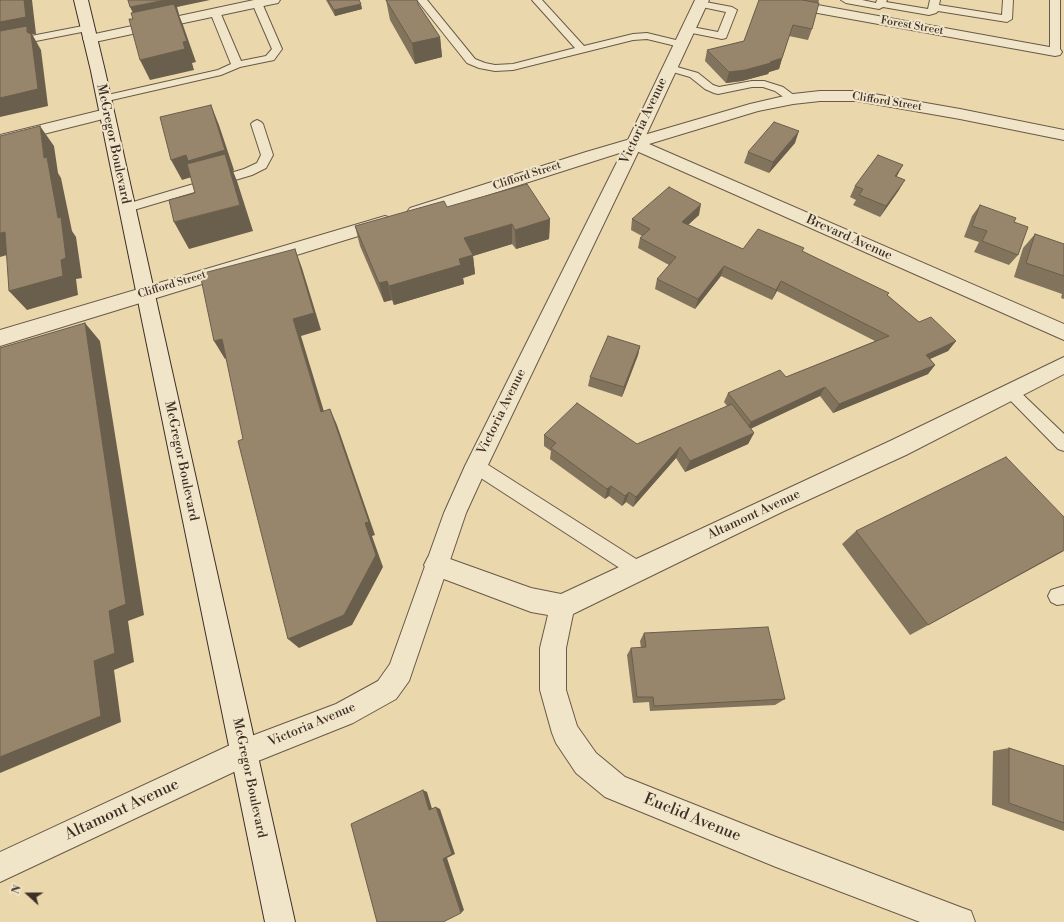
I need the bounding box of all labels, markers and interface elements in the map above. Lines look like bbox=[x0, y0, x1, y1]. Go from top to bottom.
street label: Forest Street bbox=[879, 14, 945, 38]
street label: Victoria Avenue bbox=[617, 75, 671, 167]
street label: McGregor Boulevard bbox=[93, 83, 133, 205]
street label: Clifford Street bbox=[851, 90, 923, 114]
street label: Clifford Street bbox=[491, 159, 563, 193]
street label: Brevard Avenue bbox=[804, 212, 894, 264]
street label: Clifford Street bbox=[136, 268, 208, 302]
street label: Victoria Avenue bbox=[475, 367, 529, 457]
street label: McGregor Boulevard bbox=[161, 400, 201, 522]
street label: Altamont Avenue bbox=[705, 487, 803, 543]
street label: Victoria Avenue bbox=[266, 700, 358, 750]
street label: McGregor Boulevard bbox=[229, 717, 269, 839]
street label: Altamont Avenue bbox=[62, 775, 182, 845]
street label: Euclid Avenue bbox=[641, 790, 743, 846]
north arrow bbox=[8, 874, 48, 914]
text: N bbox=[9, 883, 25, 896]

